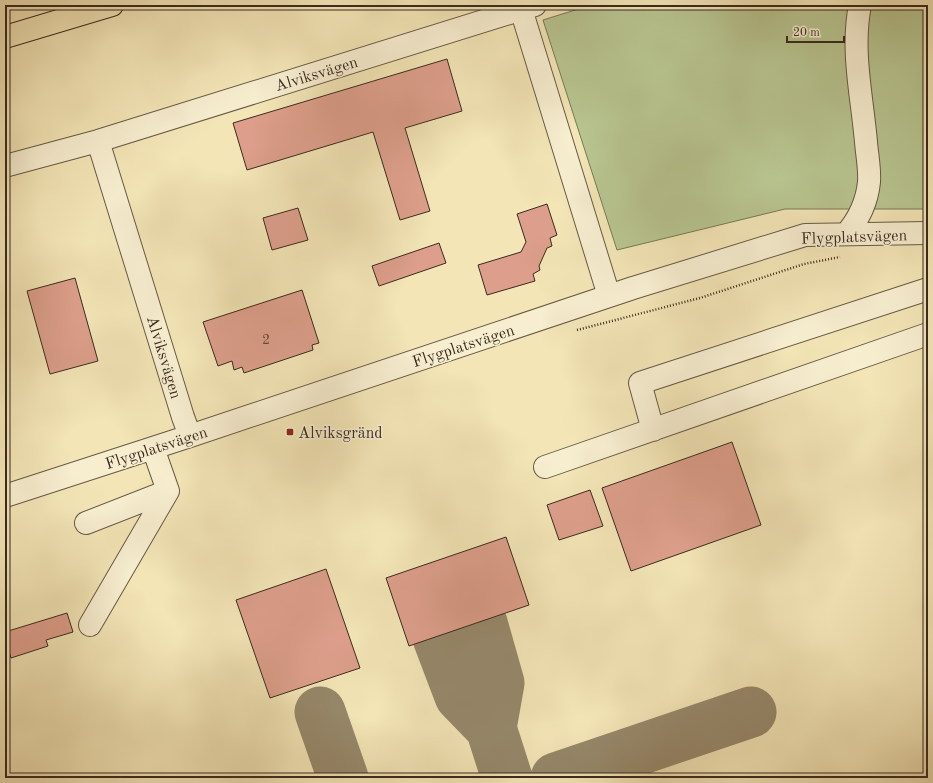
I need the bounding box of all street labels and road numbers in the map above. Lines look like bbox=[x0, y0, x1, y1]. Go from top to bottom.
street label: Alviksvägen bbox=[273, 55, 360, 95]
street label: Flygplatsvägen bbox=[801, 228, 908, 248]
street label: Alviksvägen bbox=[143, 314, 183, 401]
street label: Flygplatsvägen bbox=[411, 323, 517, 371]
street label: Flygplatsvägen bbox=[104, 425, 210, 473]

